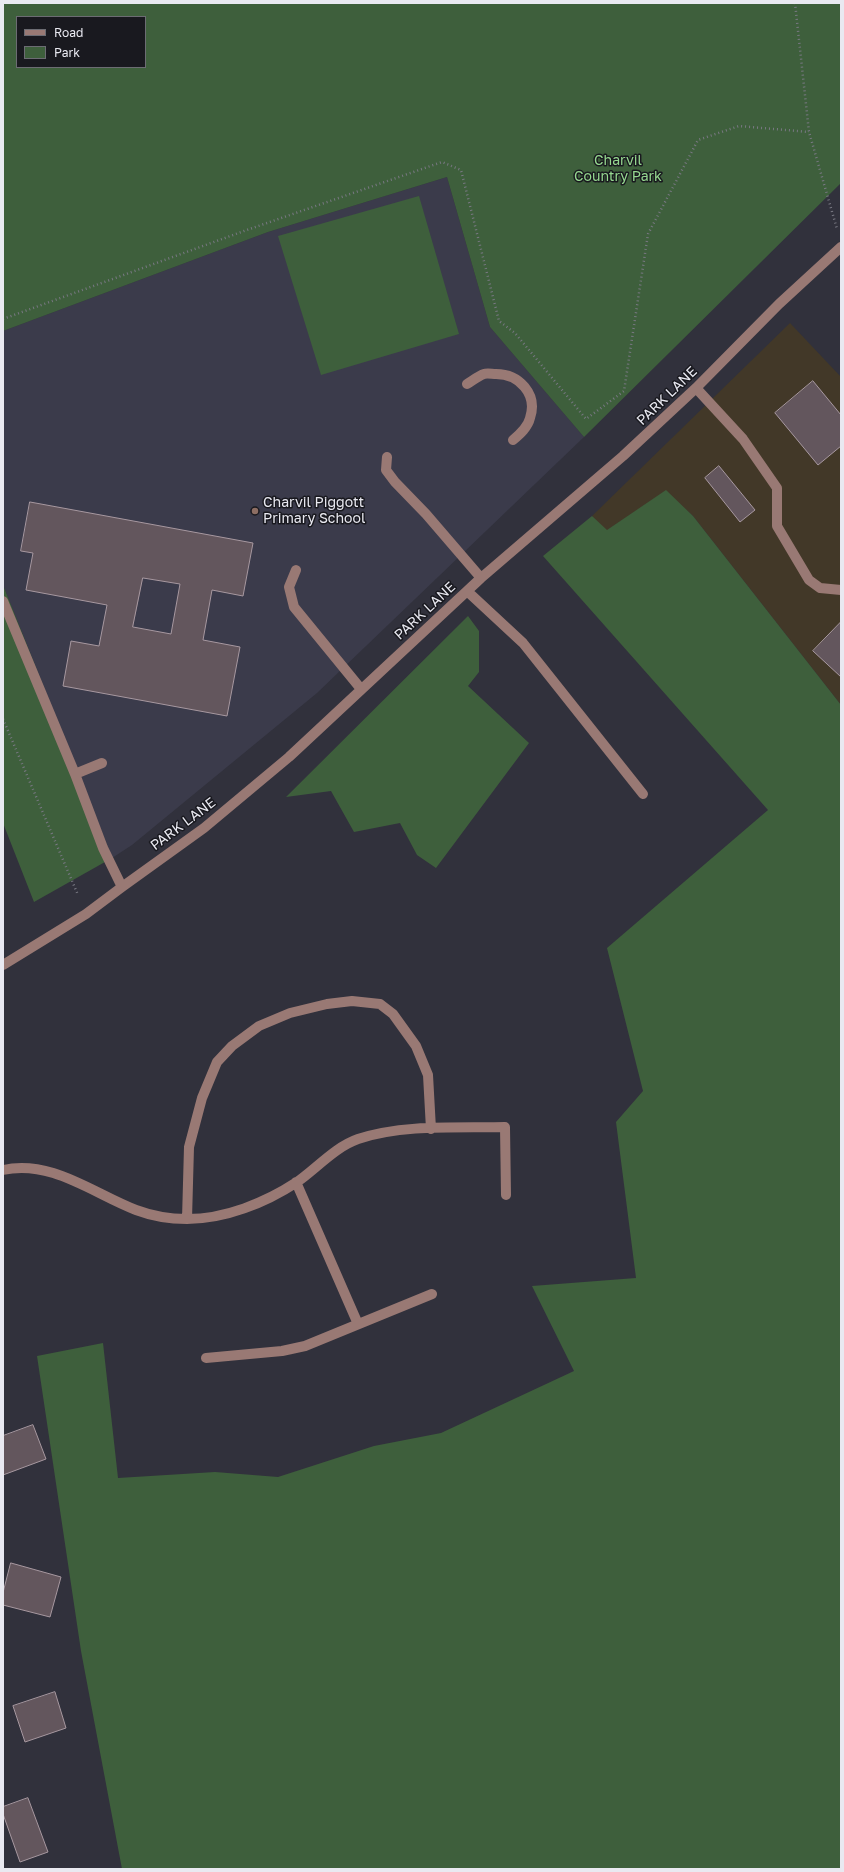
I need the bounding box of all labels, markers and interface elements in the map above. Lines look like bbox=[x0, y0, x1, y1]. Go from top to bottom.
legend bbox=[16, 16, 146, 68]
text: Road bbox=[54, 25, 83, 40]
text: Park bbox=[54, 45, 80, 60]
park label: Charvil Country Park bbox=[574, 153, 662, 186]
street label: PARK LANE bbox=[633, 363, 701, 429]
place label: Charvil Piggott Primary School bbox=[263, 495, 365, 528]
marker: Charvil Piggott Primary School bbox=[250, 506, 260, 516]
street label: PARK LANE bbox=[391, 579, 459, 643]
street label: PARK LANE bbox=[147, 794, 219, 854]

